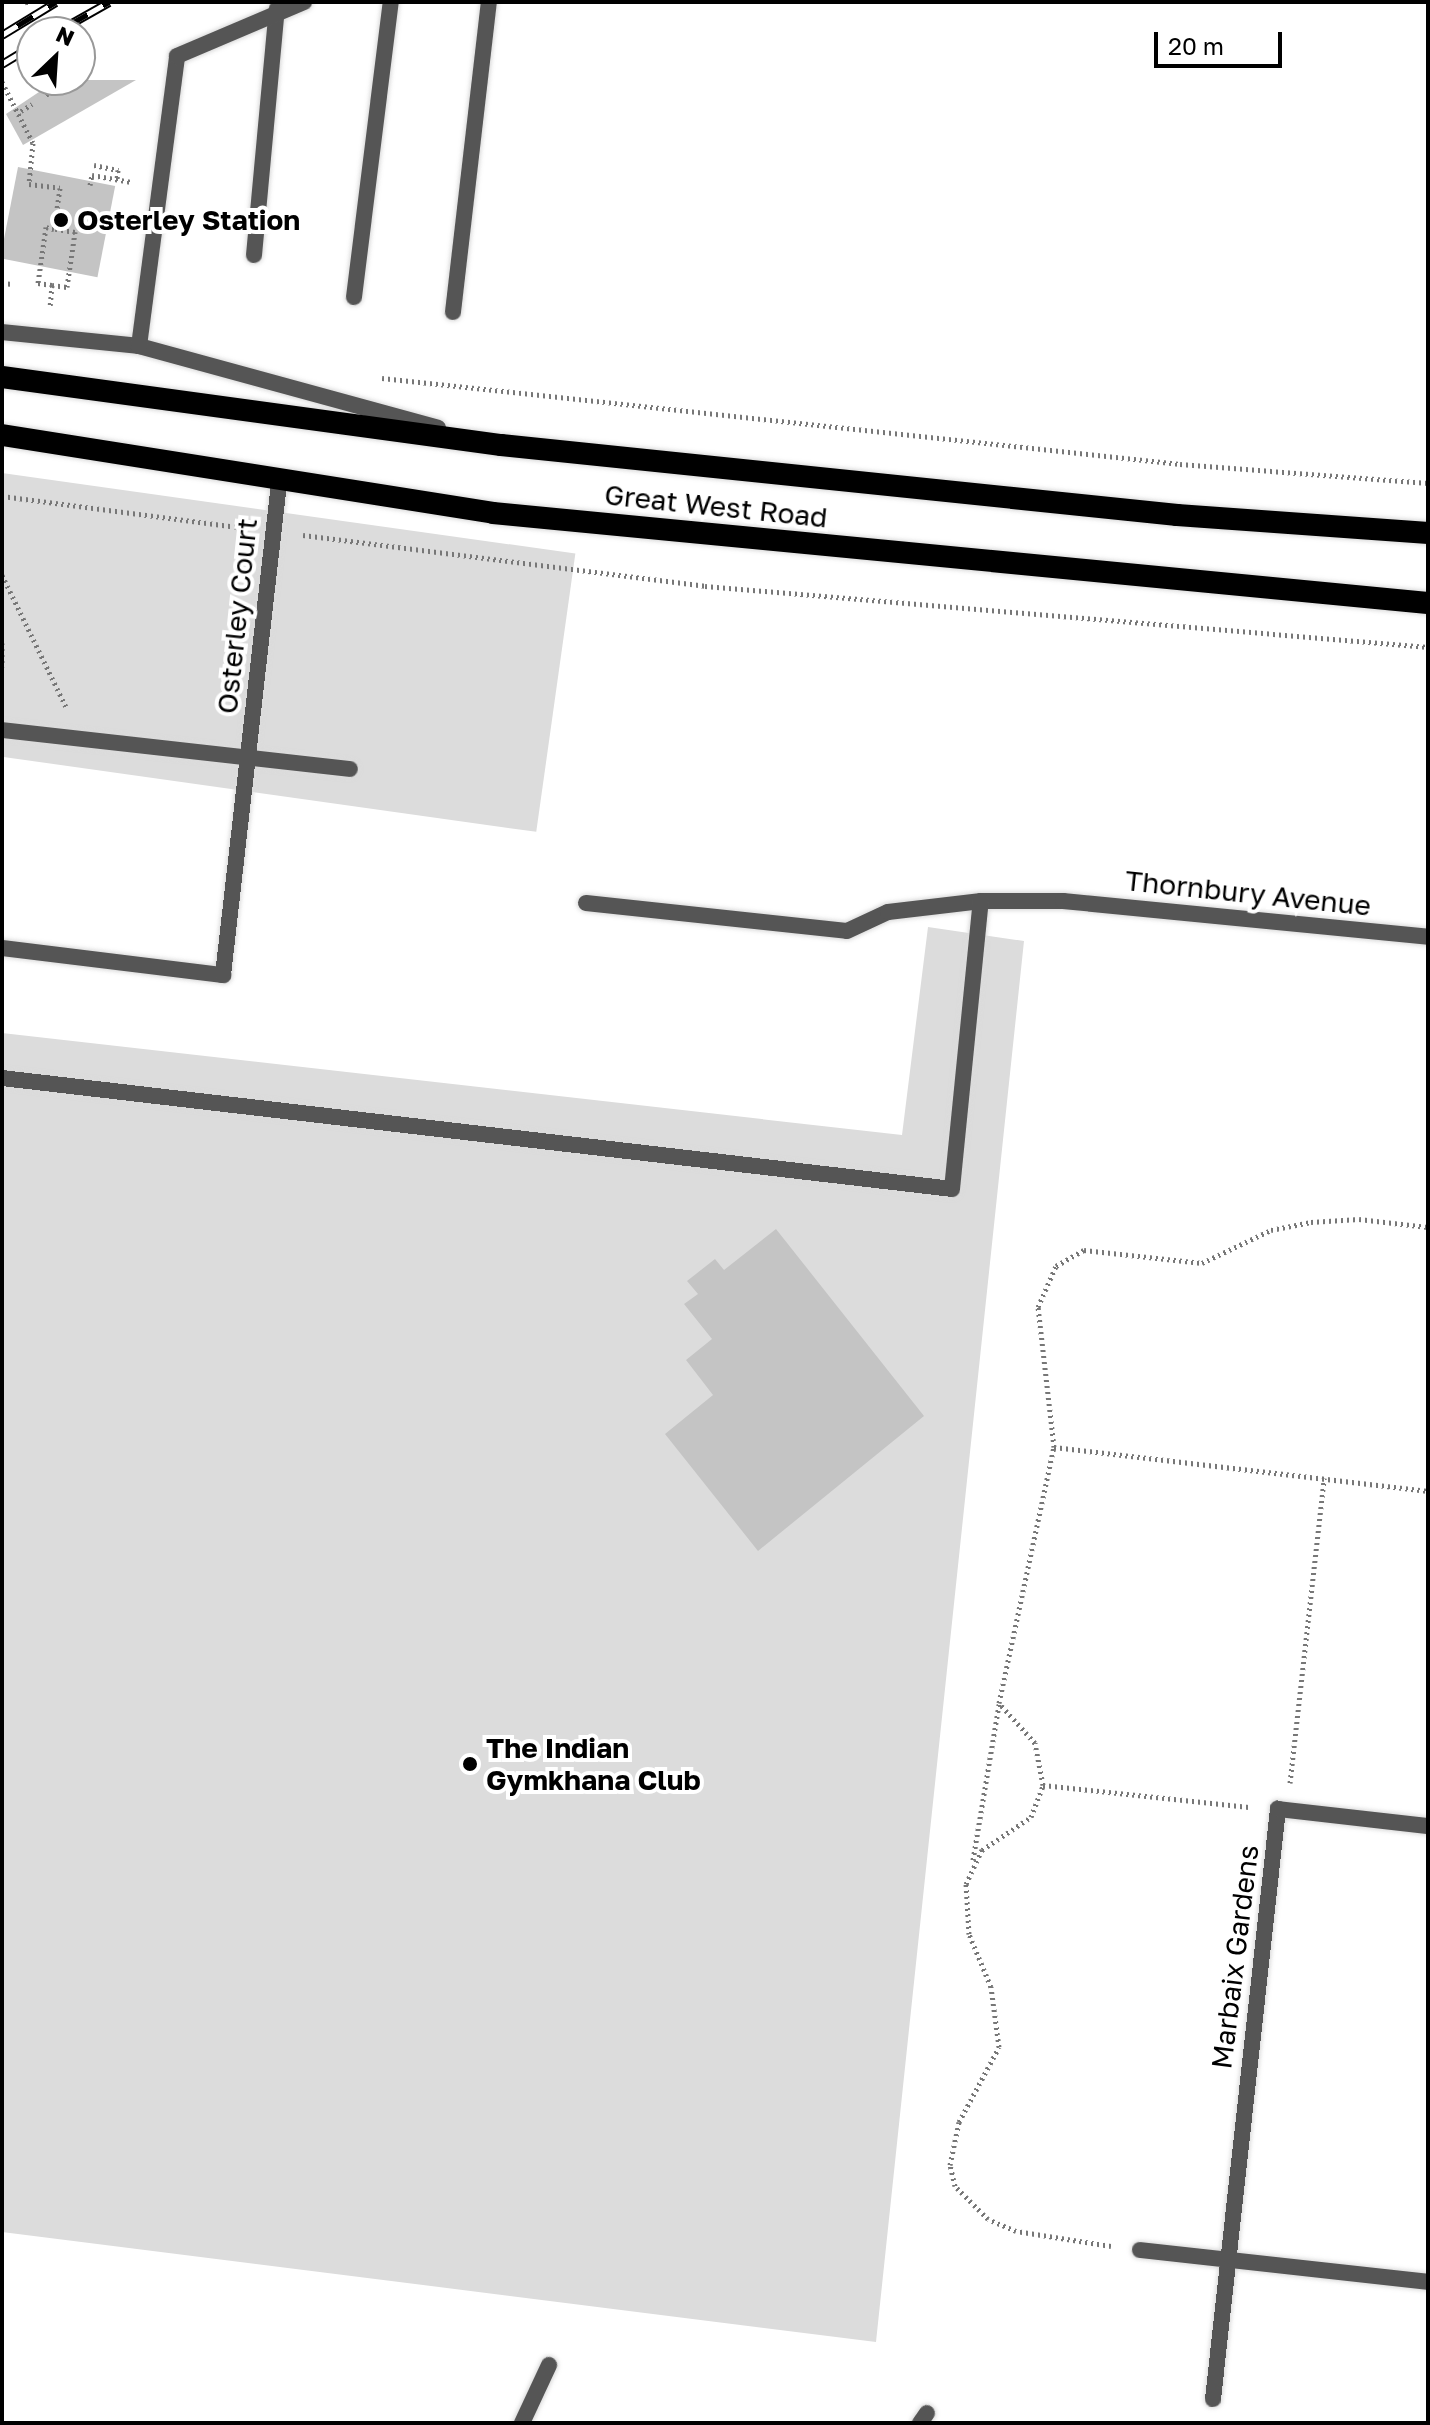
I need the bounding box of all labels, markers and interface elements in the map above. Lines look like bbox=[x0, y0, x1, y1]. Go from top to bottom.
north arrow bbox=[16, 16, 96, 96]
scale bar bbox=[1158, 16, 1286, 66]
text: N bbox=[52, 20, 79, 51]
text: 20 m bbox=[1168, 31, 1224, 60]
place label: Osterley Station bbox=[77, 203, 300, 237]
marker: Osterley Station bbox=[52, 211, 70, 229]
street label: Great West Road bbox=[603, 478, 829, 534]
street label: Osterley Court bbox=[210, 517, 264, 715]
street label: Thornbury Avenue bbox=[1123, 863, 1373, 923]
place label: The Indian Gymkhana Club bbox=[486, 1731, 701, 1797]
marker: The Indian Gymkhana Club bbox=[461, 1755, 479, 1773]
street label: Marbaix Gardens bbox=[1205, 1843, 1265, 2071]

